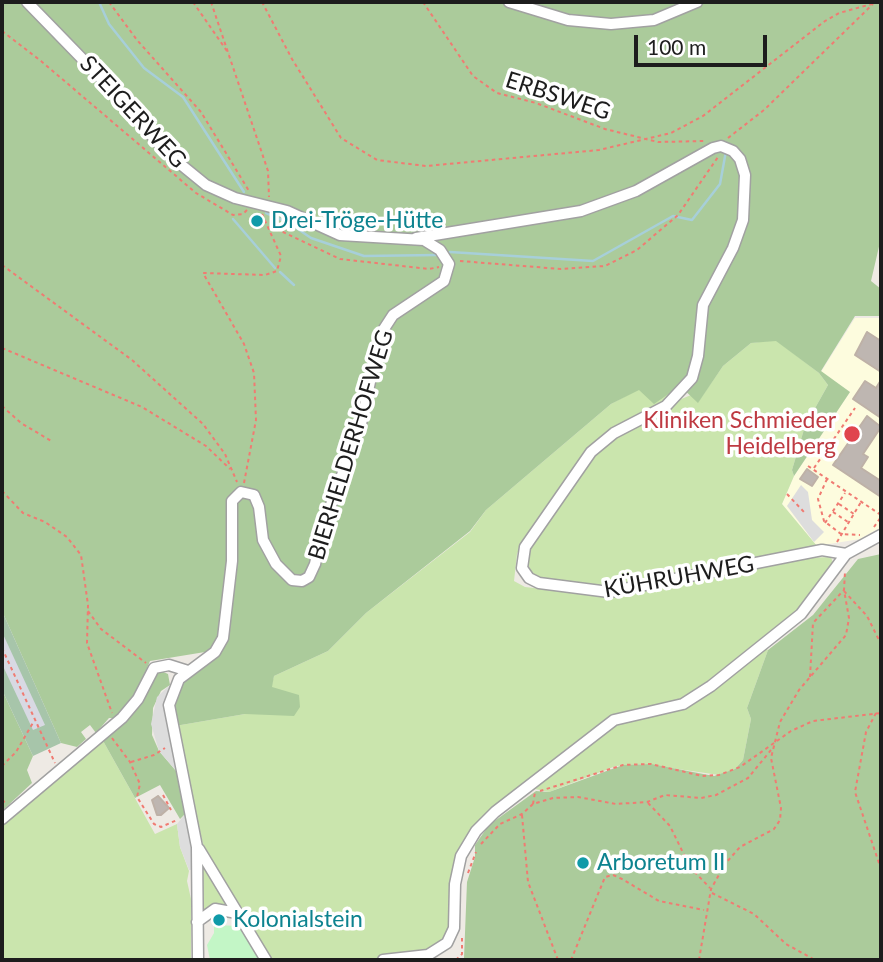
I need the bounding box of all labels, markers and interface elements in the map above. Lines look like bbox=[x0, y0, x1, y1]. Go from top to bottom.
scale bar bbox=[638, 21, 771, 65]
text: 100 m bbox=[647, 34, 706, 59]
street label: STEIGERWEG bbox=[74, 50, 192, 174]
street label: ERBSWEG bbox=[502, 66, 614, 126]
place label: Drei-Tröge-Hütte bbox=[271, 207, 443, 235]
marker: Drei-Tröge-Hütte bbox=[249, 213, 265, 229]
street label: BIERHELDERHOFWEG bbox=[303, 327, 399, 563]
place label: Kliniken Schmieder Heidelberg bbox=[643, 407, 836, 461]
marker: Kliniken Schmieder Heidelberg bbox=[842, 424, 862, 444]
street label: KÜHRUHWEG bbox=[602, 550, 756, 604]
place label: Arboretum II bbox=[597, 849, 726, 877]
marker: Arboretum II bbox=[575, 855, 591, 871]
place label: Kolonialstein bbox=[233, 906, 363, 934]
marker: Kolonialstein bbox=[211, 912, 227, 928]

